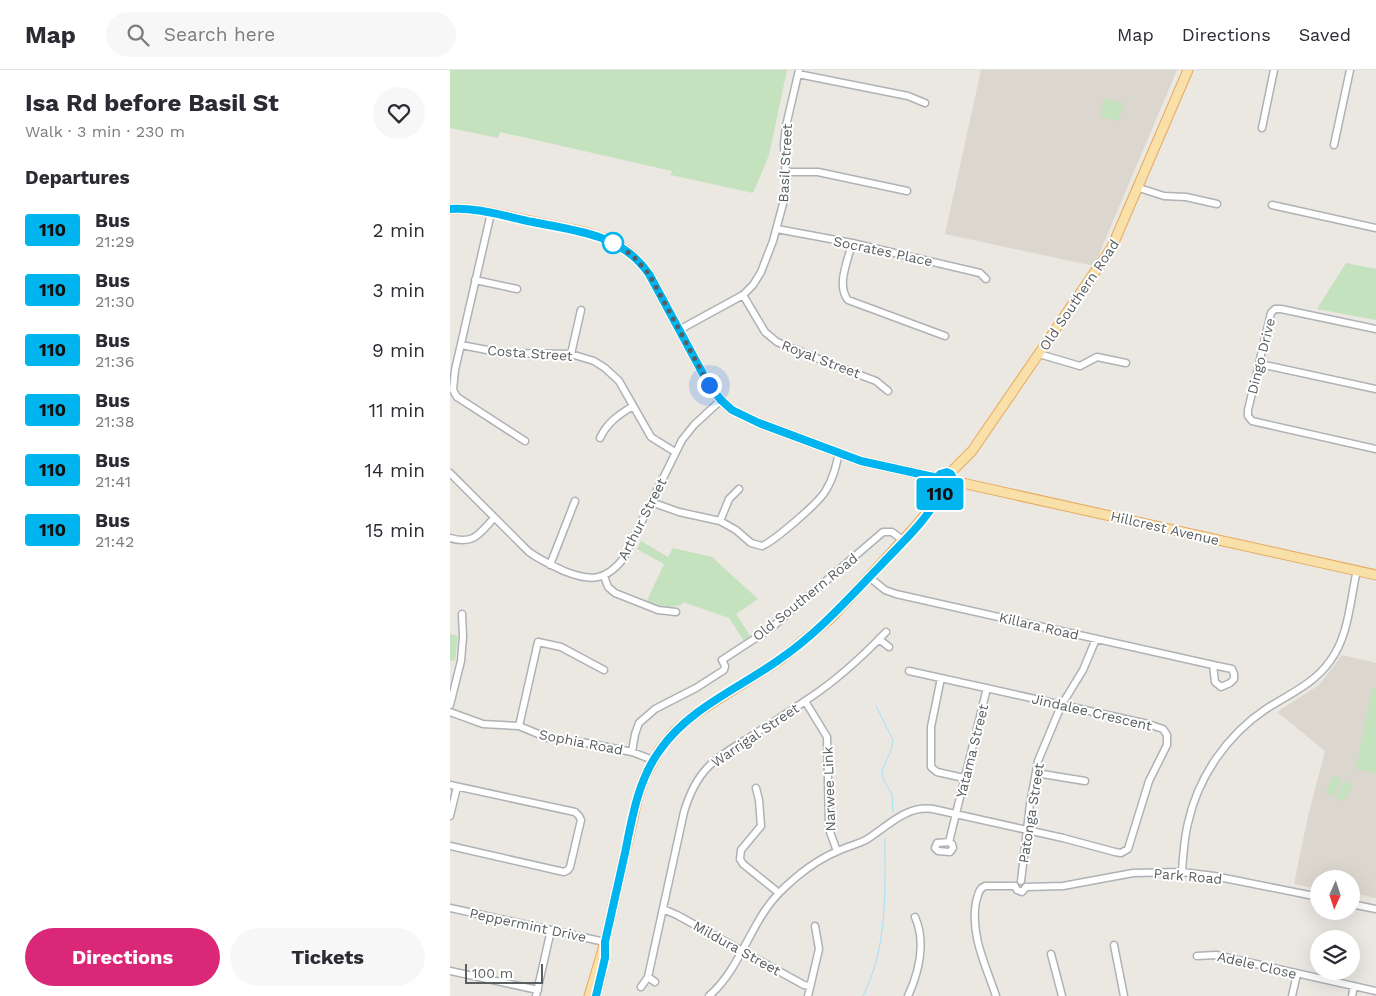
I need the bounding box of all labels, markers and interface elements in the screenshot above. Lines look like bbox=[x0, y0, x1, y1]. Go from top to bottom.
search box bbox=[106, 12, 456, 57]
text: Map bbox=[25, 21, 76, 49]
icon: search bbox=[124, 21, 152, 49]
text: Search here bbox=[164, 23, 275, 46]
text: Map bbox=[1117, 24, 1154, 45]
text: Directions bbox=[1182, 24, 1271, 45]
text: Saved bbox=[1299, 24, 1351, 45]
button: heart bbox=[373, 87, 425, 139]
text: Isa Rd before Basil St bbox=[25, 89, 279, 117]
text: Walk · 3 min · 230 m bbox=[25, 122, 185, 141]
street label: Basil Street bbox=[775, 123, 795, 203]
text: Departures bbox=[25, 166, 130, 189]
text: Bus bbox=[95, 209, 130, 232]
text: 110 bbox=[39, 219, 66, 240]
text: 2 min bbox=[373, 219, 425, 242]
text: 21:29 bbox=[95, 232, 135, 251]
unlabelled marker bbox=[602, 232, 624, 254]
street label: Socrates Place bbox=[832, 233, 934, 269]
street label: Old Southern Road bbox=[1036, 237, 1122, 353]
text: Bus bbox=[95, 269, 130, 292]
text: 110 bbox=[39, 279, 66, 300]
text: 3 min bbox=[373, 279, 425, 302]
text: 21:30 bbox=[95, 292, 135, 311]
street label: Dingo Drive bbox=[1244, 316, 1278, 396]
text: Bus bbox=[95, 329, 130, 352]
street label: Royal Street bbox=[779, 337, 863, 381]
text: 110 bbox=[39, 339, 66, 360]
text: 9 min bbox=[372, 339, 425, 362]
street label: Costa Street bbox=[487, 342, 573, 364]
text: 21:36 bbox=[95, 352, 134, 371]
your location bbox=[697, 373, 722, 398]
text: Bus bbox=[95, 389, 130, 412]
text: 110 bbox=[39, 399, 66, 420]
text: 11 min bbox=[369, 399, 425, 422]
text: 21:38 bbox=[95, 412, 135, 431]
text: Bus bbox=[95, 449, 130, 472]
text: 110 bbox=[39, 459, 66, 480]
text: 14 min bbox=[365, 459, 425, 482]
text: 21:41 bbox=[95, 472, 131, 491]
street label: Arthur Street bbox=[614, 475, 670, 563]
line badge: 110 bbox=[911, 478, 969, 510]
text: 110 bbox=[926, 483, 954, 504]
street label: Hillcrest Avenue bbox=[1109, 508, 1221, 548]
text: Bus bbox=[95, 509, 130, 532]
text: 110 bbox=[39, 519, 66, 540]
text: 15 min bbox=[365, 519, 425, 542]
text: 21:42 bbox=[95, 532, 134, 551]
street label: Old Southern Road bbox=[749, 550, 861, 644]
street label: Killara Road bbox=[998, 609, 1080, 643]
street label: Jindalee Crescent bbox=[1030, 690, 1154, 734]
street label: Warrigal Street bbox=[708, 700, 802, 770]
street label: Yatama Street bbox=[953, 702, 991, 800]
street label: Sophia Road bbox=[538, 726, 624, 758]
street label: Narwee Link bbox=[820, 746, 838, 832]
street label: Patonga Street bbox=[1015, 762, 1047, 864]
street label: Park Road bbox=[1153, 865, 1223, 887]
north arrow bbox=[1310, 870, 1360, 920]
map controls bbox=[1310, 870, 1360, 980]
street label: Peppermint Drive bbox=[468, 905, 588, 945]
street label: Mildura Street bbox=[691, 917, 784, 979]
button: Directions bbox=[25, 928, 220, 986]
button: Tickets bbox=[230, 928, 425, 986]
button: layers bbox=[1310, 930, 1360, 980]
street label: Adele Close bbox=[1216, 948, 1298, 982]
scale bar bbox=[465, 961, 542, 984]
text: 100 m bbox=[472, 965, 513, 981]

